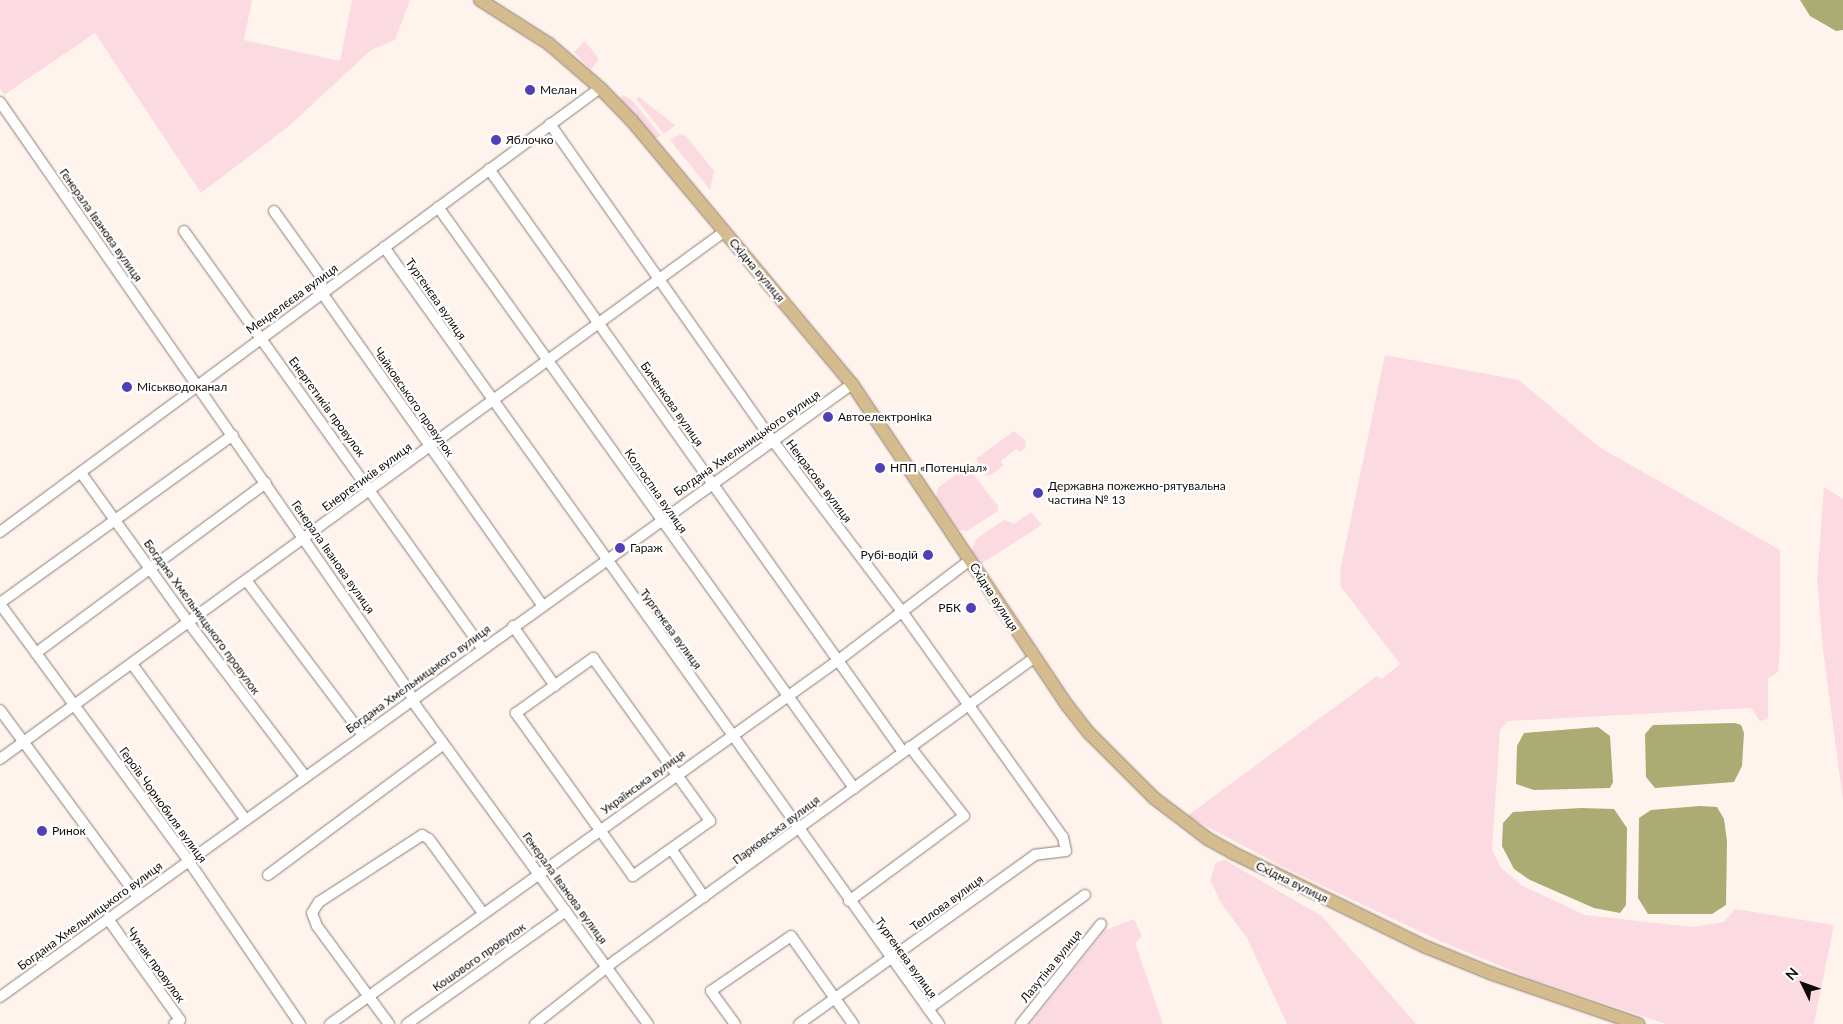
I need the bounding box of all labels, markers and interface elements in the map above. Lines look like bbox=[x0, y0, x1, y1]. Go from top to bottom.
place label: Мелан bbox=[540, 83, 577, 97]
marker: Мелан bbox=[524, 84, 536, 96]
place label: Яблочко bbox=[506, 133, 553, 147]
marker: Яблочко bbox=[490, 134, 502, 146]
street label: Генерала Іванова вулиця bbox=[56, 166, 146, 284]
street label: Східна вулиця bbox=[726, 235, 788, 305]
street label: Тургенєва вулиця bbox=[403, 256, 469, 342]
street label: Менделєєва вулиця bbox=[243, 261, 341, 337]
street label: Чайковського провулок bbox=[371, 345, 457, 459]
street label: Енергетиків провулок bbox=[286, 354, 368, 460]
street label: Биченкова вулиця bbox=[637, 359, 707, 449]
place label: Міськводоканал bbox=[137, 380, 227, 394]
marker: Міськводоканал bbox=[121, 381, 133, 393]
street label: Богдана Хмельницького вулиця bbox=[671, 387, 823, 499]
place label: Автоелектроніка bbox=[838, 410, 932, 424]
marker: Автоелектроніка bbox=[822, 411, 834, 423]
street label: Некрасова вулиця bbox=[783, 437, 855, 525]
street label: Енергетиків вулиця bbox=[319, 440, 415, 514]
street label: Колгоспна вулиця bbox=[622, 446, 690, 536]
place label: НПП «Потенціал» bbox=[890, 461, 987, 475]
marker: НПП «Потенціал» bbox=[874, 462, 886, 474]
place label: Державна пожежно-рятувальна частина № 13 bbox=[1048, 479, 1226, 507]
marker: Державна пожежно-рятувальна частина № 13 bbox=[1032, 487, 1044, 499]
street label: Генерала Іванова вулиця bbox=[288, 498, 378, 616]
street label: Богдана Хмельницького провулок bbox=[141, 536, 263, 698]
place label: Гараж bbox=[630, 541, 663, 555]
marker: Гараж bbox=[614, 542, 626, 554]
place label: Рубі-водій bbox=[861, 548, 918, 562]
marker: Рубі-водій bbox=[922, 549, 934, 561]
street label: Східна вулиця bbox=[967, 560, 1021, 634]
street label: Тургенєва вулиця bbox=[637, 586, 705, 672]
place label: РБК bbox=[938, 601, 961, 615]
marker: РБК bbox=[965, 602, 977, 614]
street label: Богдана Хмельницького вулиця bbox=[343, 622, 493, 736]
street label: Героїв Чорнобиля вулиця bbox=[116, 744, 210, 866]
street label: Українська вулиця bbox=[598, 747, 688, 817]
street label: Парковська вулиця bbox=[730, 793, 822, 867]
place label: Ринок bbox=[52, 824, 86, 838]
marker: Ринок bbox=[36, 825, 48, 837]
street label: Генерала Іванова вулиця bbox=[520, 829, 610, 947]
street label: Східна вулиця bbox=[1254, 858, 1330, 906]
street label: Богдана Хмельницького вулиця bbox=[15, 859, 165, 973]
street label: Теплова вулиця bbox=[908, 872, 986, 934]
street label: Тургенєва вулиця bbox=[872, 915, 940, 1001]
street label: Кошового провулок bbox=[430, 920, 528, 994]
street label: Чумак провулок bbox=[124, 925, 188, 1005]
street label: Лазутіна вулиця bbox=[1017, 927, 1085, 1005]
north arrow bbox=[1778, 959, 1828, 1009]
text: N bbox=[1782, 964, 1801, 983]

